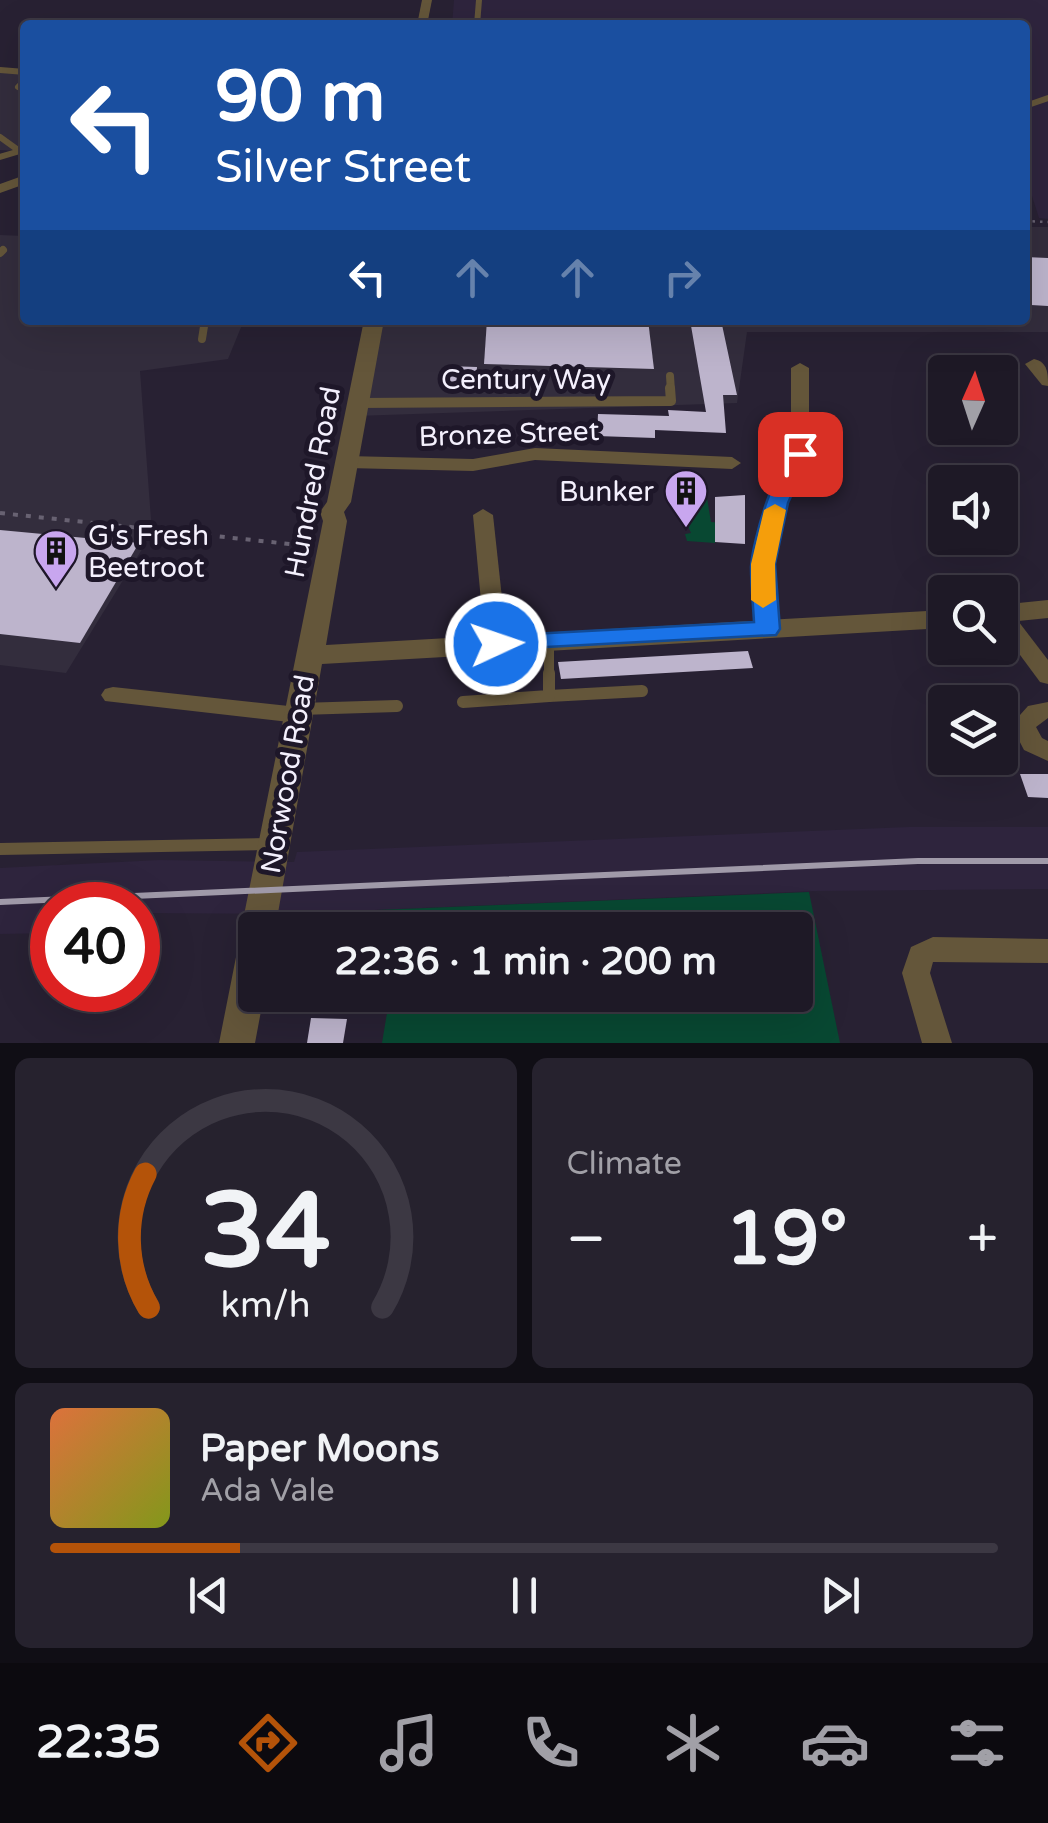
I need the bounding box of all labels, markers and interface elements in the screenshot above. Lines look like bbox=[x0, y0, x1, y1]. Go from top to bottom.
text: 90 m bbox=[215, 56, 385, 140]
icon: left bbox=[50, 60, 180, 190]
text: Silver Street bbox=[215, 141, 471, 195]
icon: left bbox=[340, 250, 395, 305]
icon: ahead bbox=[445, 250, 500, 305]
icon: ahead bbox=[550, 250, 605, 305]
icon: right bbox=[655, 250, 710, 305]
north arrow bbox=[928, 355, 1018, 445]
map controls bbox=[928, 355, 1018, 775]
street label: Century Way bbox=[441, 363, 611, 397]
street label: Hundred Road bbox=[278, 384, 348, 581]
pin bbox=[758, 412, 843, 497]
street label: Bronze Street bbox=[418, 414, 600, 454]
icon: arrive bbox=[773, 427, 828, 482]
button: sound bbox=[928, 465, 1018, 555]
building icon: Bunker bbox=[663, 468, 709, 529]
place label: Bunker bbox=[559, 475, 654, 509]
place label: G's Fresh Beetroot bbox=[88, 519, 209, 585]
building icon: G's Fresh Beetroot bbox=[33, 528, 79, 589]
button: search bbox=[928, 575, 1018, 665]
position arrow bbox=[444, 592, 548, 696]
street label: Norwood Road bbox=[254, 672, 322, 876]
button: layers bbox=[928, 685, 1018, 775]
speed limit sign: 40 bbox=[30, 882, 160, 1012]
text: 22:36 · 1 min · 200 m bbox=[334, 939, 717, 985]
text: Climate bbox=[567, 1145, 682, 1183]
text: 34 bbox=[200, 1170, 331, 1295]
text: 19° bbox=[725, 1194, 848, 1284]
text: − bbox=[567, 1207, 606, 1273]
text: + bbox=[967, 1207, 998, 1273]
text: km/h bbox=[221, 1284, 311, 1327]
text: Paper Moons bbox=[200, 1426, 440, 1472]
text: Ada Vale bbox=[200, 1472, 335, 1510]
icon: previous bbox=[181, 1568, 236, 1623]
icon: pause bbox=[497, 1568, 552, 1623]
icon: next bbox=[813, 1568, 868, 1623]
icon: directions bbox=[233, 1708, 303, 1778]
icon: music bbox=[374, 1708, 444, 1778]
icon: phone bbox=[516, 1708, 586, 1778]
icon: climate bbox=[658, 1708, 728, 1778]
icon: car bbox=[800, 1708, 870, 1778]
icon: filters bbox=[942, 1708, 1012, 1778]
text: 22:35 bbox=[36, 1716, 161, 1770]

